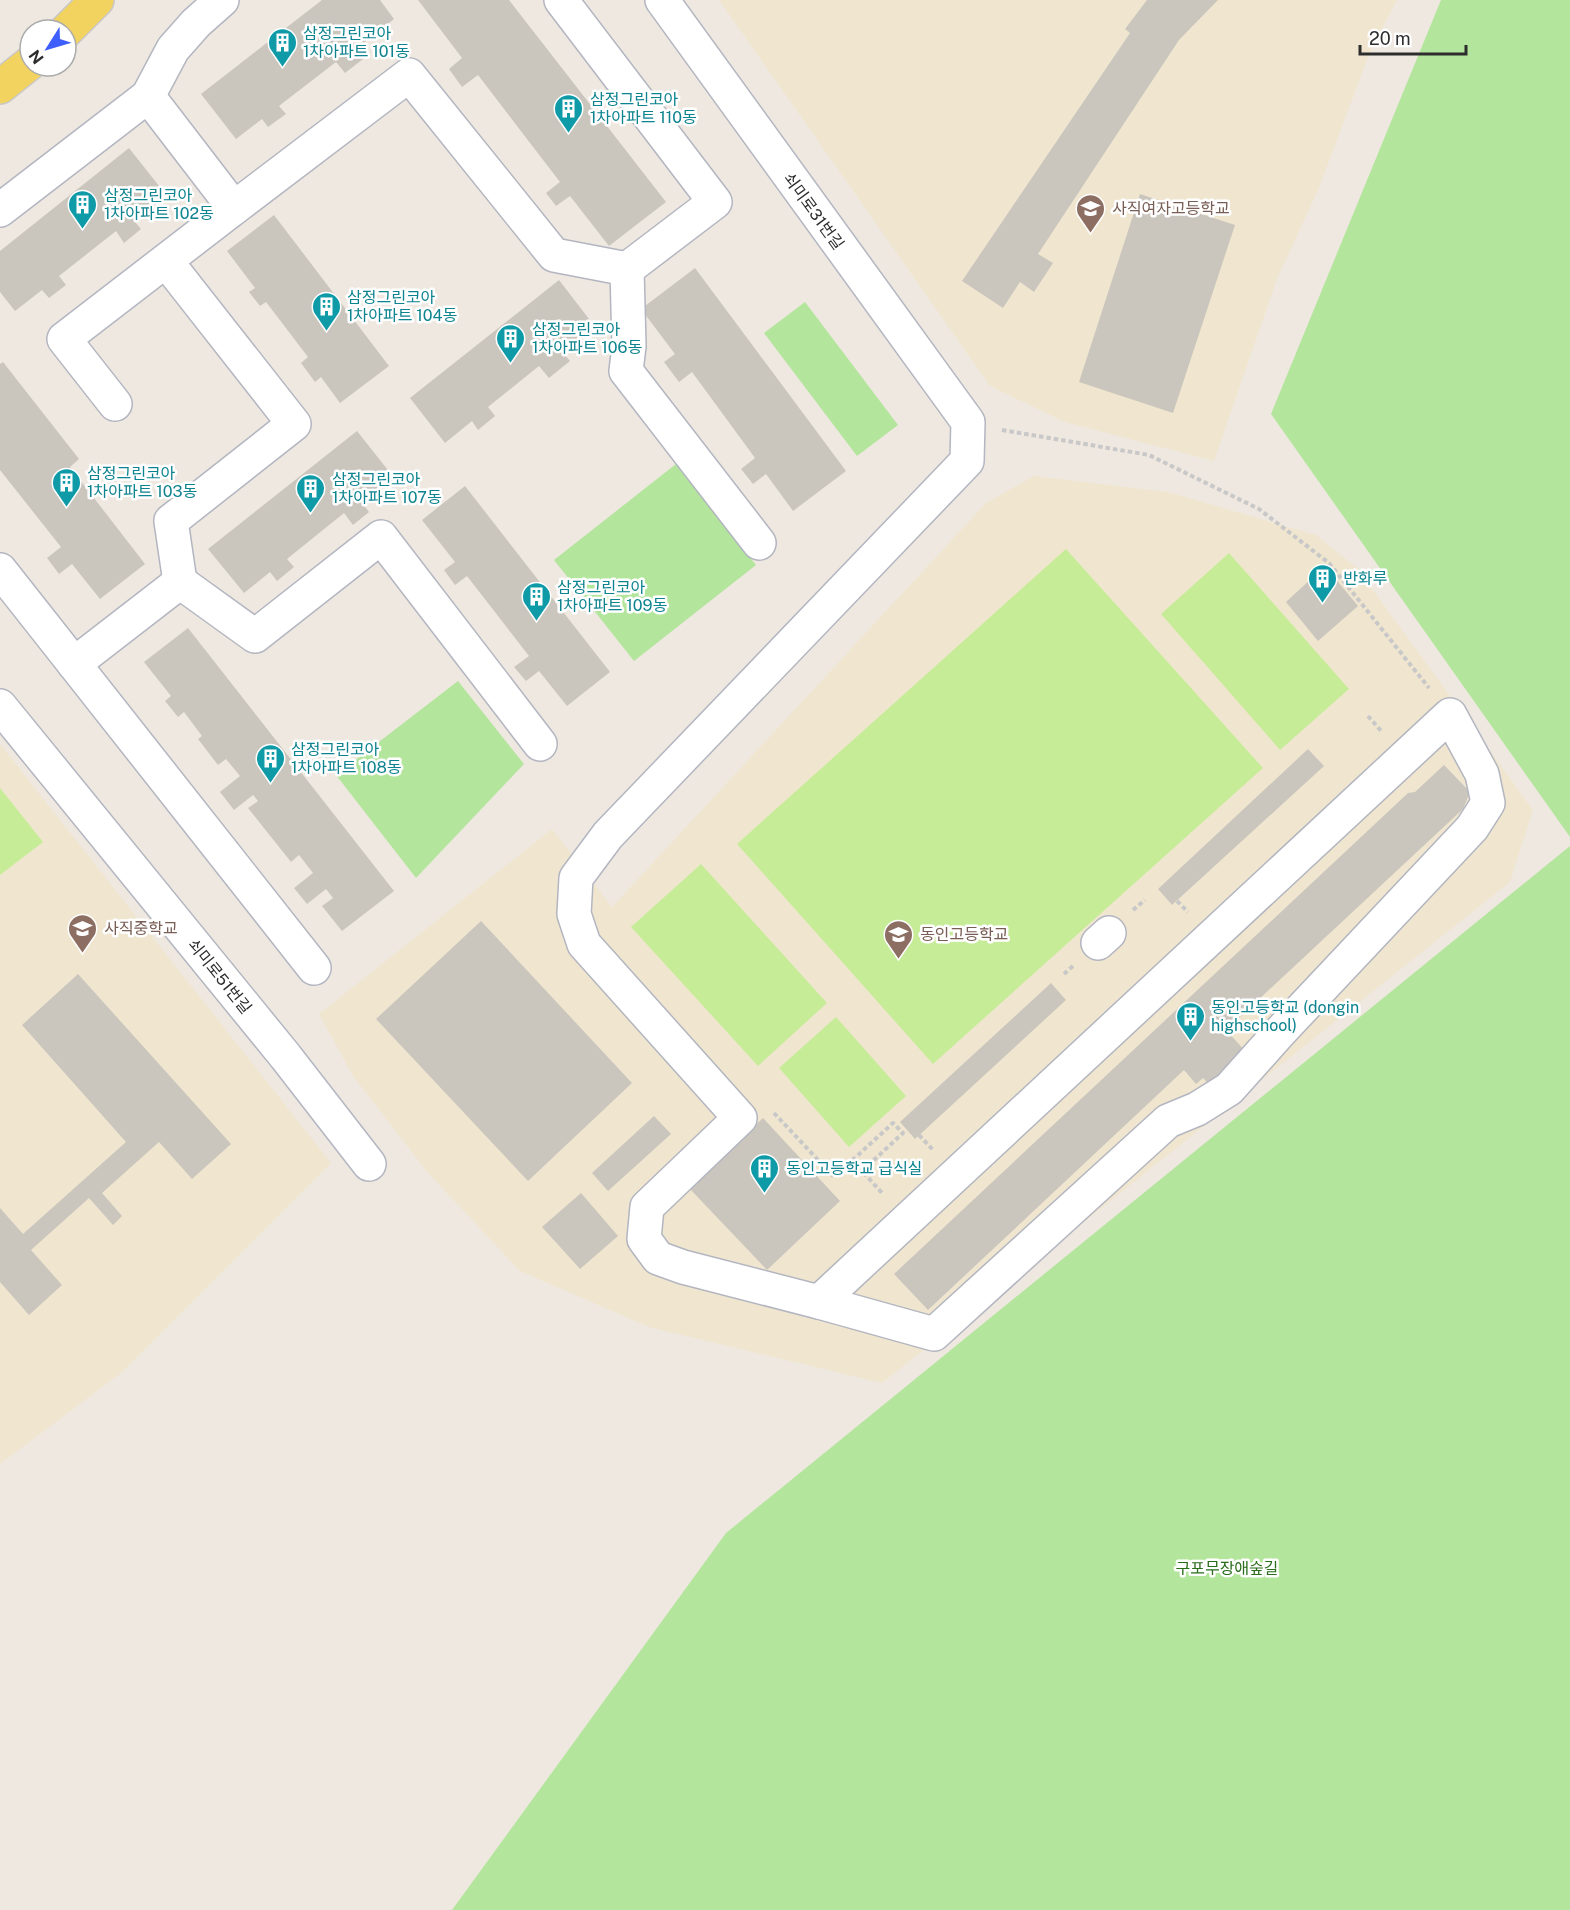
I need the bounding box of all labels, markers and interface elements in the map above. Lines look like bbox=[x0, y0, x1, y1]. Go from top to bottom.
north arrow bbox=[18, 18, 78, 78]
scale bar bbox=[1360, 18, 1466, 56]
place label: 삼정그린코아 1차아파트 101동 bbox=[303, 24, 410, 61]
building icon: 삼정그린코아 1차아파트 101동 bbox=[266, 26, 298, 68]
text: 20 m bbox=[1369, 28, 1411, 49]
text: N bbox=[25, 46, 48, 67]
place label: 삼정그린코아 1차아파트 110동 bbox=[590, 90, 697, 127]
building icon: 삼정그린코아 1차아파트 110동 bbox=[553, 92, 585, 134]
street label: 쇠미로31번길 bbox=[779, 169, 848, 253]
place label: 삼정그린코아 1차아파트 102동 bbox=[104, 186, 214, 223]
building icon: 삼정그린코아 1차아파트 102동 bbox=[67, 188, 99, 230]
school or university icon: 사직여자고등학교 bbox=[1075, 192, 1107, 234]
place label: 사직여자고등학교 bbox=[1112, 199, 1230, 218]
place label: 삼정그린코아 1차아파트 104동 bbox=[347, 288, 458, 325]
building icon: 삼정그린코아 1차아파트 104동 bbox=[310, 290, 342, 332]
place label: 삼정그린코아 1차아파트 106동 bbox=[532, 320, 642, 357]
building icon: 삼정그린코아 1차아파트 106동 bbox=[495, 322, 527, 364]
place label: 삼정그린코아 1차아파트 103동 bbox=[87, 464, 198, 501]
building icon: 삼정그린코아 1차아파트 103동 bbox=[50, 466, 82, 508]
place label: 삼정그린코아 1차아파트 107동 bbox=[332, 470, 442, 507]
building icon: 삼정그린코아 1차아파트 107동 bbox=[295, 472, 327, 514]
building icon: 반화루 bbox=[1306, 562, 1338, 604]
place label: 반화루 bbox=[1343, 569, 1387, 588]
place label: 삼정그린코아 1차아파트 109동 bbox=[557, 578, 667, 615]
building icon: 삼정그린코아 1차아파트 109동 bbox=[520, 580, 552, 622]
place label: 삼정그린코아 1차아파트 108동 bbox=[291, 740, 402, 777]
building icon: 삼정그린코아 1차아파트 108동 bbox=[254, 742, 286, 784]
school or university icon: 사직중학교 bbox=[67, 912, 99, 954]
school or university icon: 동인고등학교 bbox=[883, 918, 915, 960]
place label: 사직중학교 bbox=[104, 919, 178, 938]
place label: 동인고등학교 bbox=[920, 925, 1008, 944]
street label: 쇠미로51번길 bbox=[184, 935, 255, 1017]
place label: 동인고등학교 (dongin highschool) bbox=[1211, 998, 1359, 1035]
building icon: 동인고등학교 (dongin highschool) bbox=[1174, 1000, 1206, 1042]
building icon: 동인고등학교 급식실 bbox=[749, 1152, 781, 1194]
place label: 동인고등학교 급식실 bbox=[786, 1159, 922, 1178]
park label: 구포무장애숲길 bbox=[1175, 1559, 1279, 1578]

